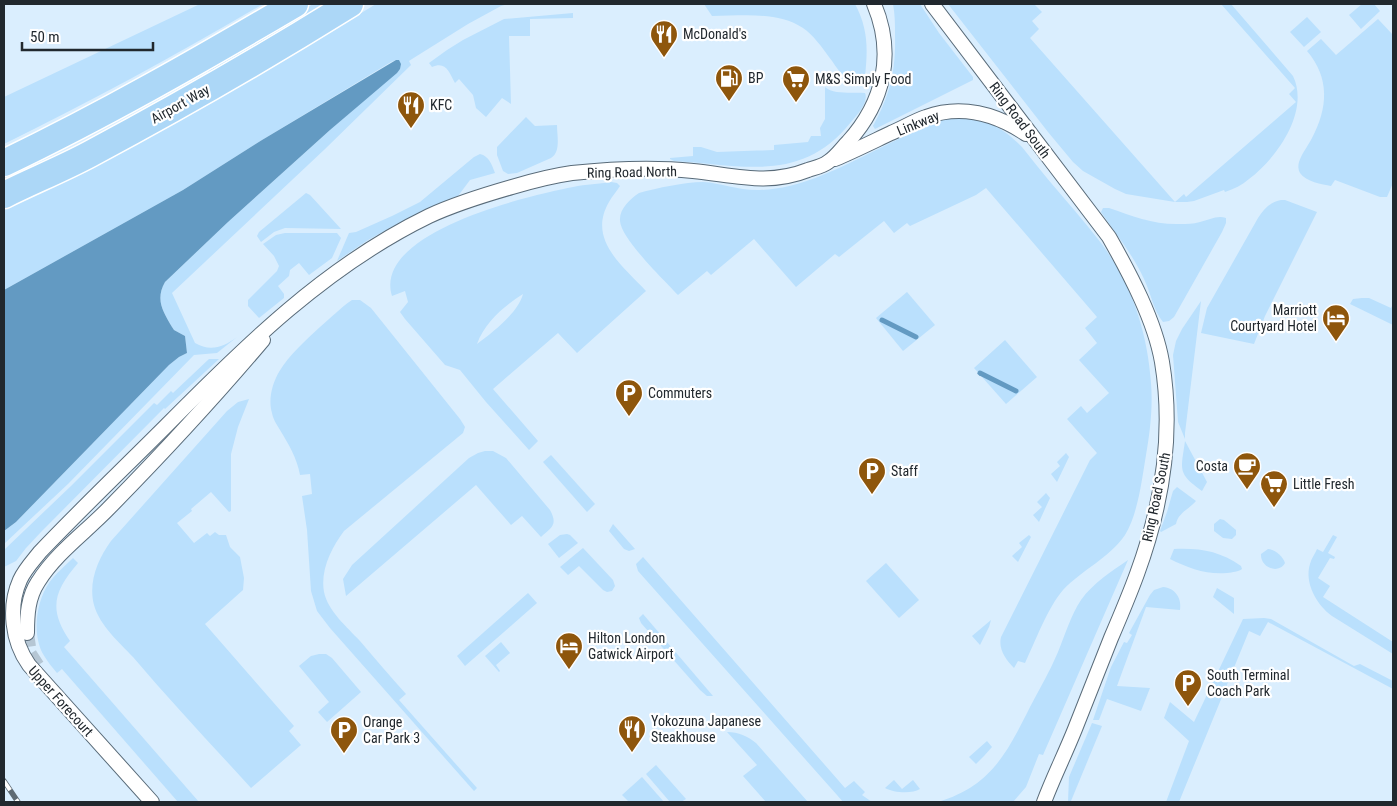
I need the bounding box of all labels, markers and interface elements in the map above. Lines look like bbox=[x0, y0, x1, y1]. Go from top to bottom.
restaurant icon: McDonald's bbox=[649, 19, 679, 58]
scale bar bbox=[22, 20, 154, 52]
place label: McDonald's bbox=[683, 26, 747, 42]
text: 50 m bbox=[30, 28, 60, 46]
fuel station icon: BP bbox=[714, 63, 744, 102]
supermarket icon: M&S Simply Food bbox=[781, 64, 811, 103]
place label: BP bbox=[748, 70, 764, 86]
place label: M&S Simply Food bbox=[815, 71, 911, 87]
street label: Ring Road South bbox=[986, 79, 1054, 161]
street label: Airport Way bbox=[148, 81, 212, 127]
restaurant icon: KFC bbox=[396, 90, 426, 129]
place label: KFC bbox=[430, 97, 452, 113]
street label: Linkway bbox=[894, 107, 942, 139]
street label: Ring Road North bbox=[587, 163, 677, 181]
place label: Marriott Courtyard Hotel bbox=[1230, 302, 1317, 334]
hotel icon: Marriott Courtyard Hotel bbox=[1321, 303, 1351, 342]
parking icon: Commuters bbox=[614, 378, 644, 417]
place label: Commuters bbox=[648, 385, 712, 401]
street label: Ring Road South bbox=[1139, 451, 1173, 543]
cafe icon: Costa bbox=[1232, 451, 1262, 490]
parking icon: Staff bbox=[857, 456, 887, 495]
place label: Costa bbox=[1196, 458, 1228, 474]
place label: Staff bbox=[891, 463, 919, 479]
supermarket icon: Little Fresh bbox=[1259, 469, 1289, 508]
place label: Little Fresh bbox=[1293, 476, 1355, 492]
place label: Hilton London Gatwick Airport bbox=[588, 630, 674, 662]
hotel icon: Hilton London Gatwick Airport bbox=[554, 631, 584, 670]
street label: Upper Forecourt bbox=[25, 663, 97, 739]
place label: South Terminal Coach Park bbox=[1207, 667, 1290, 699]
parking icon: South Terminal Coach Park bbox=[1173, 668, 1203, 707]
place label: Yokozuna Japanese Steakhouse bbox=[651, 713, 762, 745]
place label: Orange Car Park 3 bbox=[363, 714, 420, 746]
restaurant icon: Yokozuna Japanese Steakhouse bbox=[617, 714, 647, 753]
parking icon: Orange Car Park 3 bbox=[329, 715, 359, 754]

